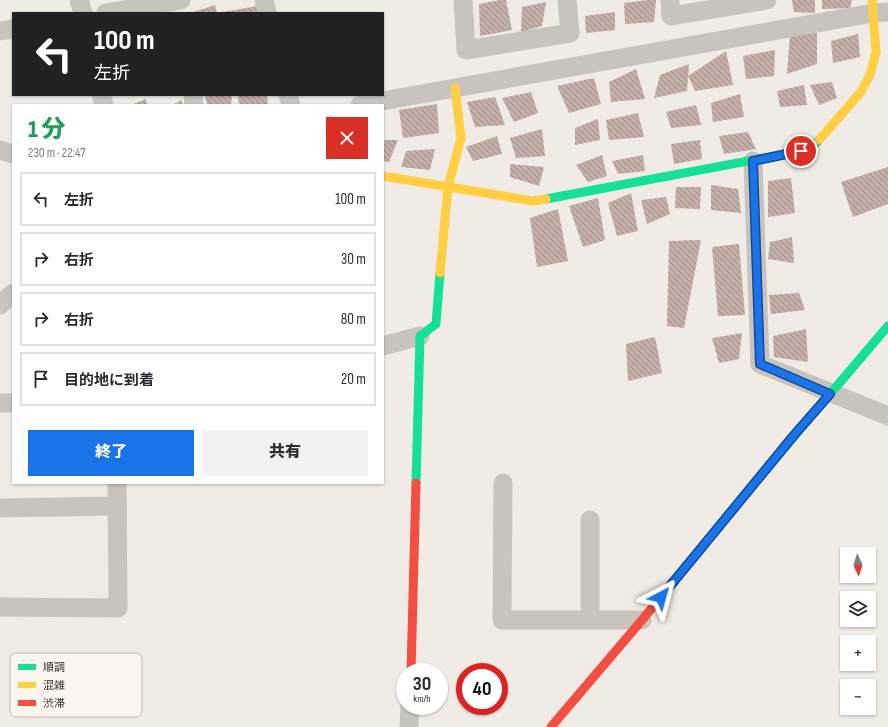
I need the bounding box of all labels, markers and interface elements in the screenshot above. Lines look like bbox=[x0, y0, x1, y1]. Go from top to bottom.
text: 100 m bbox=[94, 24, 155, 57]
icon: left bbox=[28, 28, 80, 80]
text: 左折 bbox=[94, 63, 130, 84]
text: 1 分 bbox=[28, 115, 66, 144]
button: close bbox=[326, 117, 368, 159]
pin bbox=[784, 134, 818, 168]
icon: arrive bbox=[790, 140, 812, 162]
text: 230 m · 22:47 bbox=[28, 145, 86, 161]
icon: left bbox=[30, 188, 52, 210]
text: 100 m bbox=[335, 190, 366, 209]
text: 左折 bbox=[64, 191, 94, 210]
icon: right bbox=[30, 248, 52, 270]
text: 30 m bbox=[341, 250, 366, 269]
text: 右折 bbox=[64, 251, 94, 270]
icon: right bbox=[30, 308, 52, 330]
text: 80 m bbox=[341, 310, 366, 329]
text: 右折 bbox=[64, 311, 94, 330]
icon: arrive bbox=[30, 368, 52, 390]
text: 20 m bbox=[341, 370, 366, 389]
text: 目的地に到着 bbox=[64, 371, 154, 390]
button: 終了 bbox=[28, 430, 194, 476]
button: 共有 bbox=[202, 430, 368, 476]
north arrow bbox=[840, 547, 876, 583]
map controls bbox=[840, 547, 876, 715]
position arrow bbox=[640, 576, 682, 618]
button: layers bbox=[840, 591, 876, 627]
button: + bbox=[840, 635, 876, 671]
legend bbox=[10, 653, 142, 717]
text: 順調 bbox=[43, 661, 65, 674]
speed limit sign: 40 bbox=[456, 663, 508, 715]
text: 30 bbox=[413, 672, 431, 696]
text: 混雑 bbox=[43, 679, 65, 692]
button: − bbox=[840, 679, 876, 715]
text: km/h bbox=[413, 693, 431, 705]
text: 渋滞 bbox=[43, 697, 65, 710]

